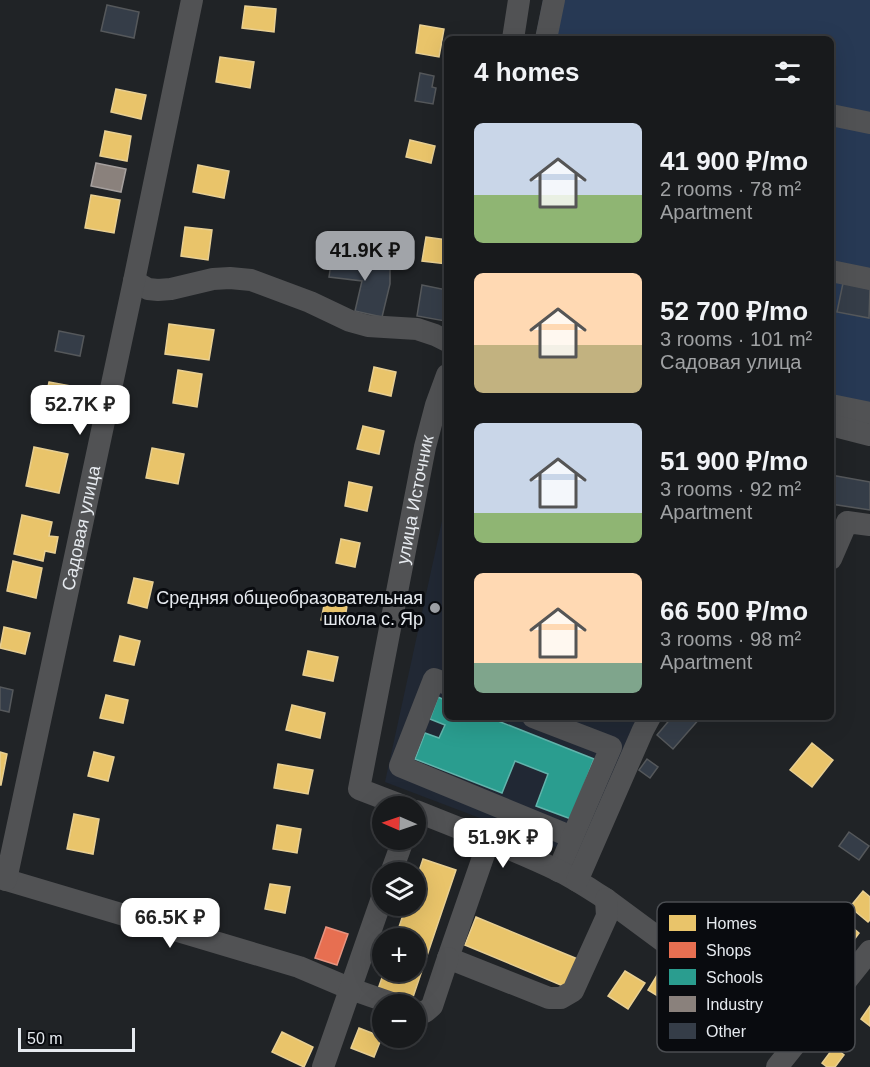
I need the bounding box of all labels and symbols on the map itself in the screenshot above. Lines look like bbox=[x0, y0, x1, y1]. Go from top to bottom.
pin: 41.9K ₽ bbox=[310, 231, 420, 282]
pin: 52.7K ₽ bbox=[25, 385, 135, 436]
street label: улица Источник bbox=[393, 433, 438, 566]
street label: Садовая улица bbox=[58, 463, 105, 592]
place label: Средняя общеобразовательная школа с. Яр bbox=[156, 588, 423, 629]
marker: Средняя общеобразовательная школа с. Яр bbox=[428, 601, 442, 615]
north arrow bbox=[372, 796, 426, 850]
pin: 51.9K ₽ bbox=[448, 818, 558, 869]
pin: 66.5K ₽ bbox=[115, 898, 225, 949]
legend bbox=[657, 902, 855, 1052]
text: Homes bbox=[706, 915, 757, 932]
text: Shops bbox=[706, 942, 751, 959]
text: Schools bbox=[706, 969, 763, 986]
text: Industry bbox=[706, 996, 763, 1013]
text: Other bbox=[706, 1023, 747, 1040]
scale bar bbox=[18, 1025, 135, 1052]

